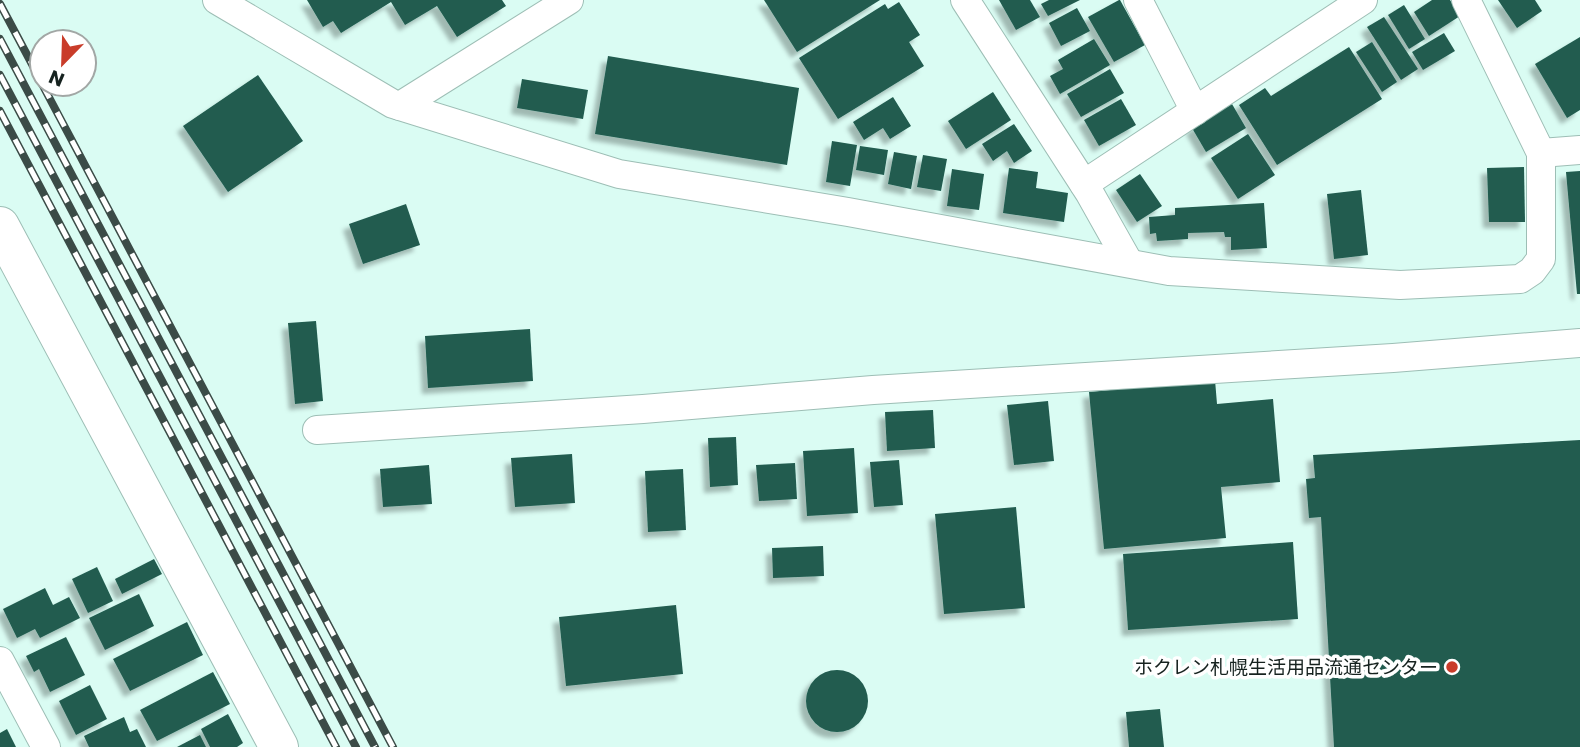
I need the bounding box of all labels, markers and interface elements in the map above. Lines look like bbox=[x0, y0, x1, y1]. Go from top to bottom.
north arrow bbox=[28, 28, 98, 98]
text: N bbox=[45, 63, 68, 93]
place label: ホクレン札幌生活用品流通センター bbox=[1134, 654, 1438, 681]
marker: ホクレン札幌生活用品流通センター bbox=[1444, 659, 1460, 675]

